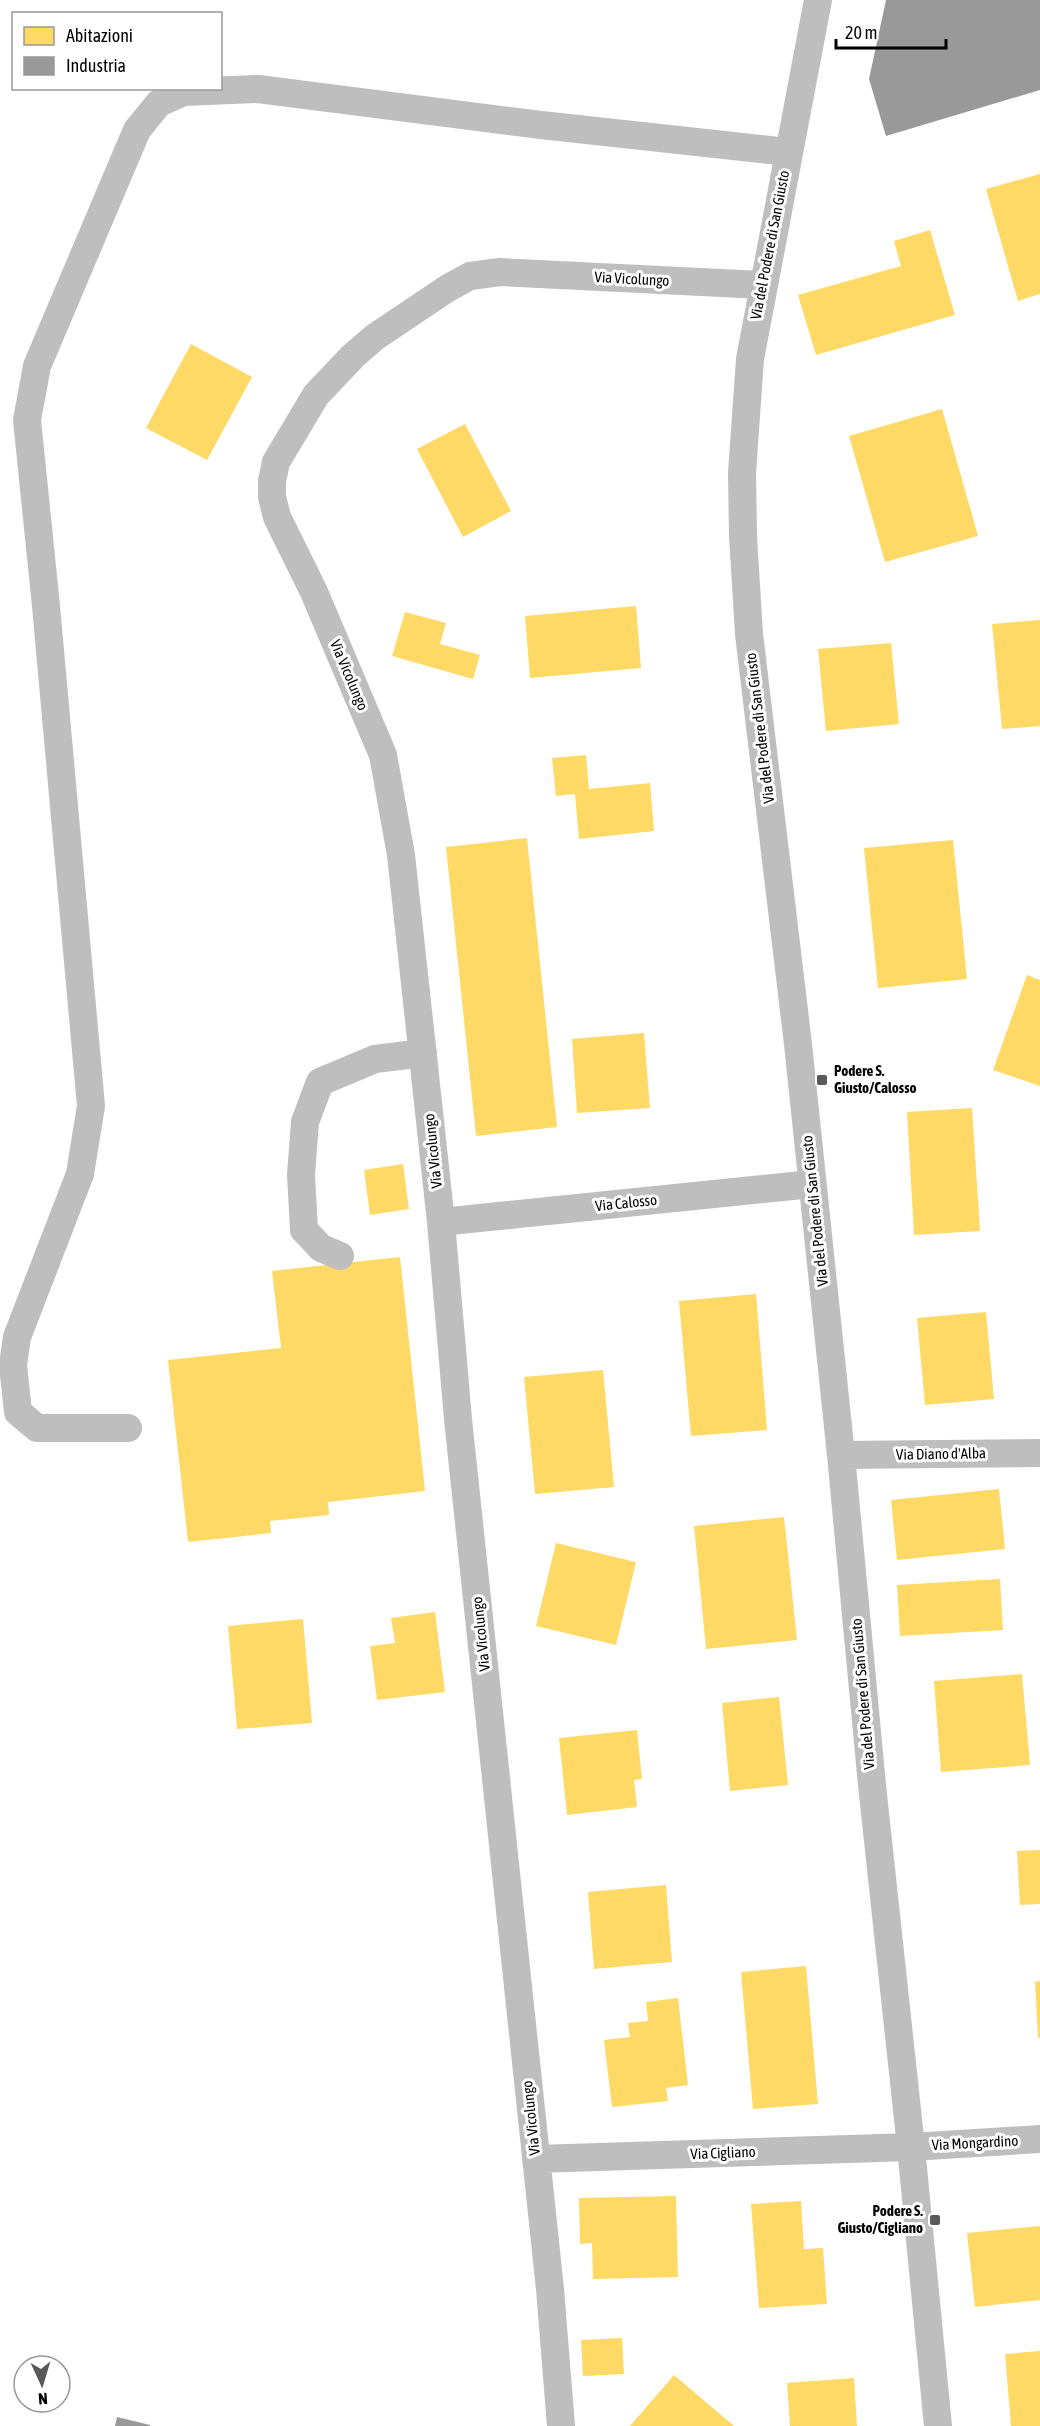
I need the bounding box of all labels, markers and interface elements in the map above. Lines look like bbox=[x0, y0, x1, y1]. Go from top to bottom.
legend bbox=[12, 12, 222, 90]
scale bar bbox=[836, 12, 946, 50]
text: 20 m bbox=[845, 22, 877, 43]
text: Abitazioni bbox=[66, 25, 133, 46]
text: Industria bbox=[66, 55, 126, 76]
street label: Via del Podere di San Giusto bbox=[747, 169, 792, 321]
street label: Via Vicolungo bbox=[594, 268, 670, 289]
street label: Via Vicolungo bbox=[327, 637, 372, 713]
street label: Via del Podere di San Giusto bbox=[742, 652, 777, 804]
place label: Podere S. Giusto/Calosso bbox=[834, 1062, 916, 1096]
marker: Podere S. Giusto/Calosso bbox=[815, 1073, 829, 1087]
street label: Via Vicolungo bbox=[420, 1113, 445, 1189]
street label: Via del Podere di San Giusto bbox=[798, 1135, 831, 1287]
street label: Via Calosso bbox=[594, 1191, 658, 1214]
street label: Via Diano d'Alba bbox=[896, 1444, 986, 1463]
street label: Via Vicolungo bbox=[468, 1596, 493, 1672]
street label: Via del Podere di San Giusto bbox=[847, 1618, 878, 1770]
street label: Via Vicolungo bbox=[518, 2080, 543, 2156]
street label: Via Mongardino bbox=[931, 2132, 1019, 2153]
street label: Via Cigliano bbox=[690, 2143, 756, 2162]
place label: Podere S. Giusto/Cigliano bbox=[837, 2202, 923, 2236]
marker: Podere S. Giusto/Cigliano bbox=[928, 2213, 942, 2227]
north arrow bbox=[12, 2354, 72, 2414]
text: N bbox=[38, 2390, 48, 2408]

